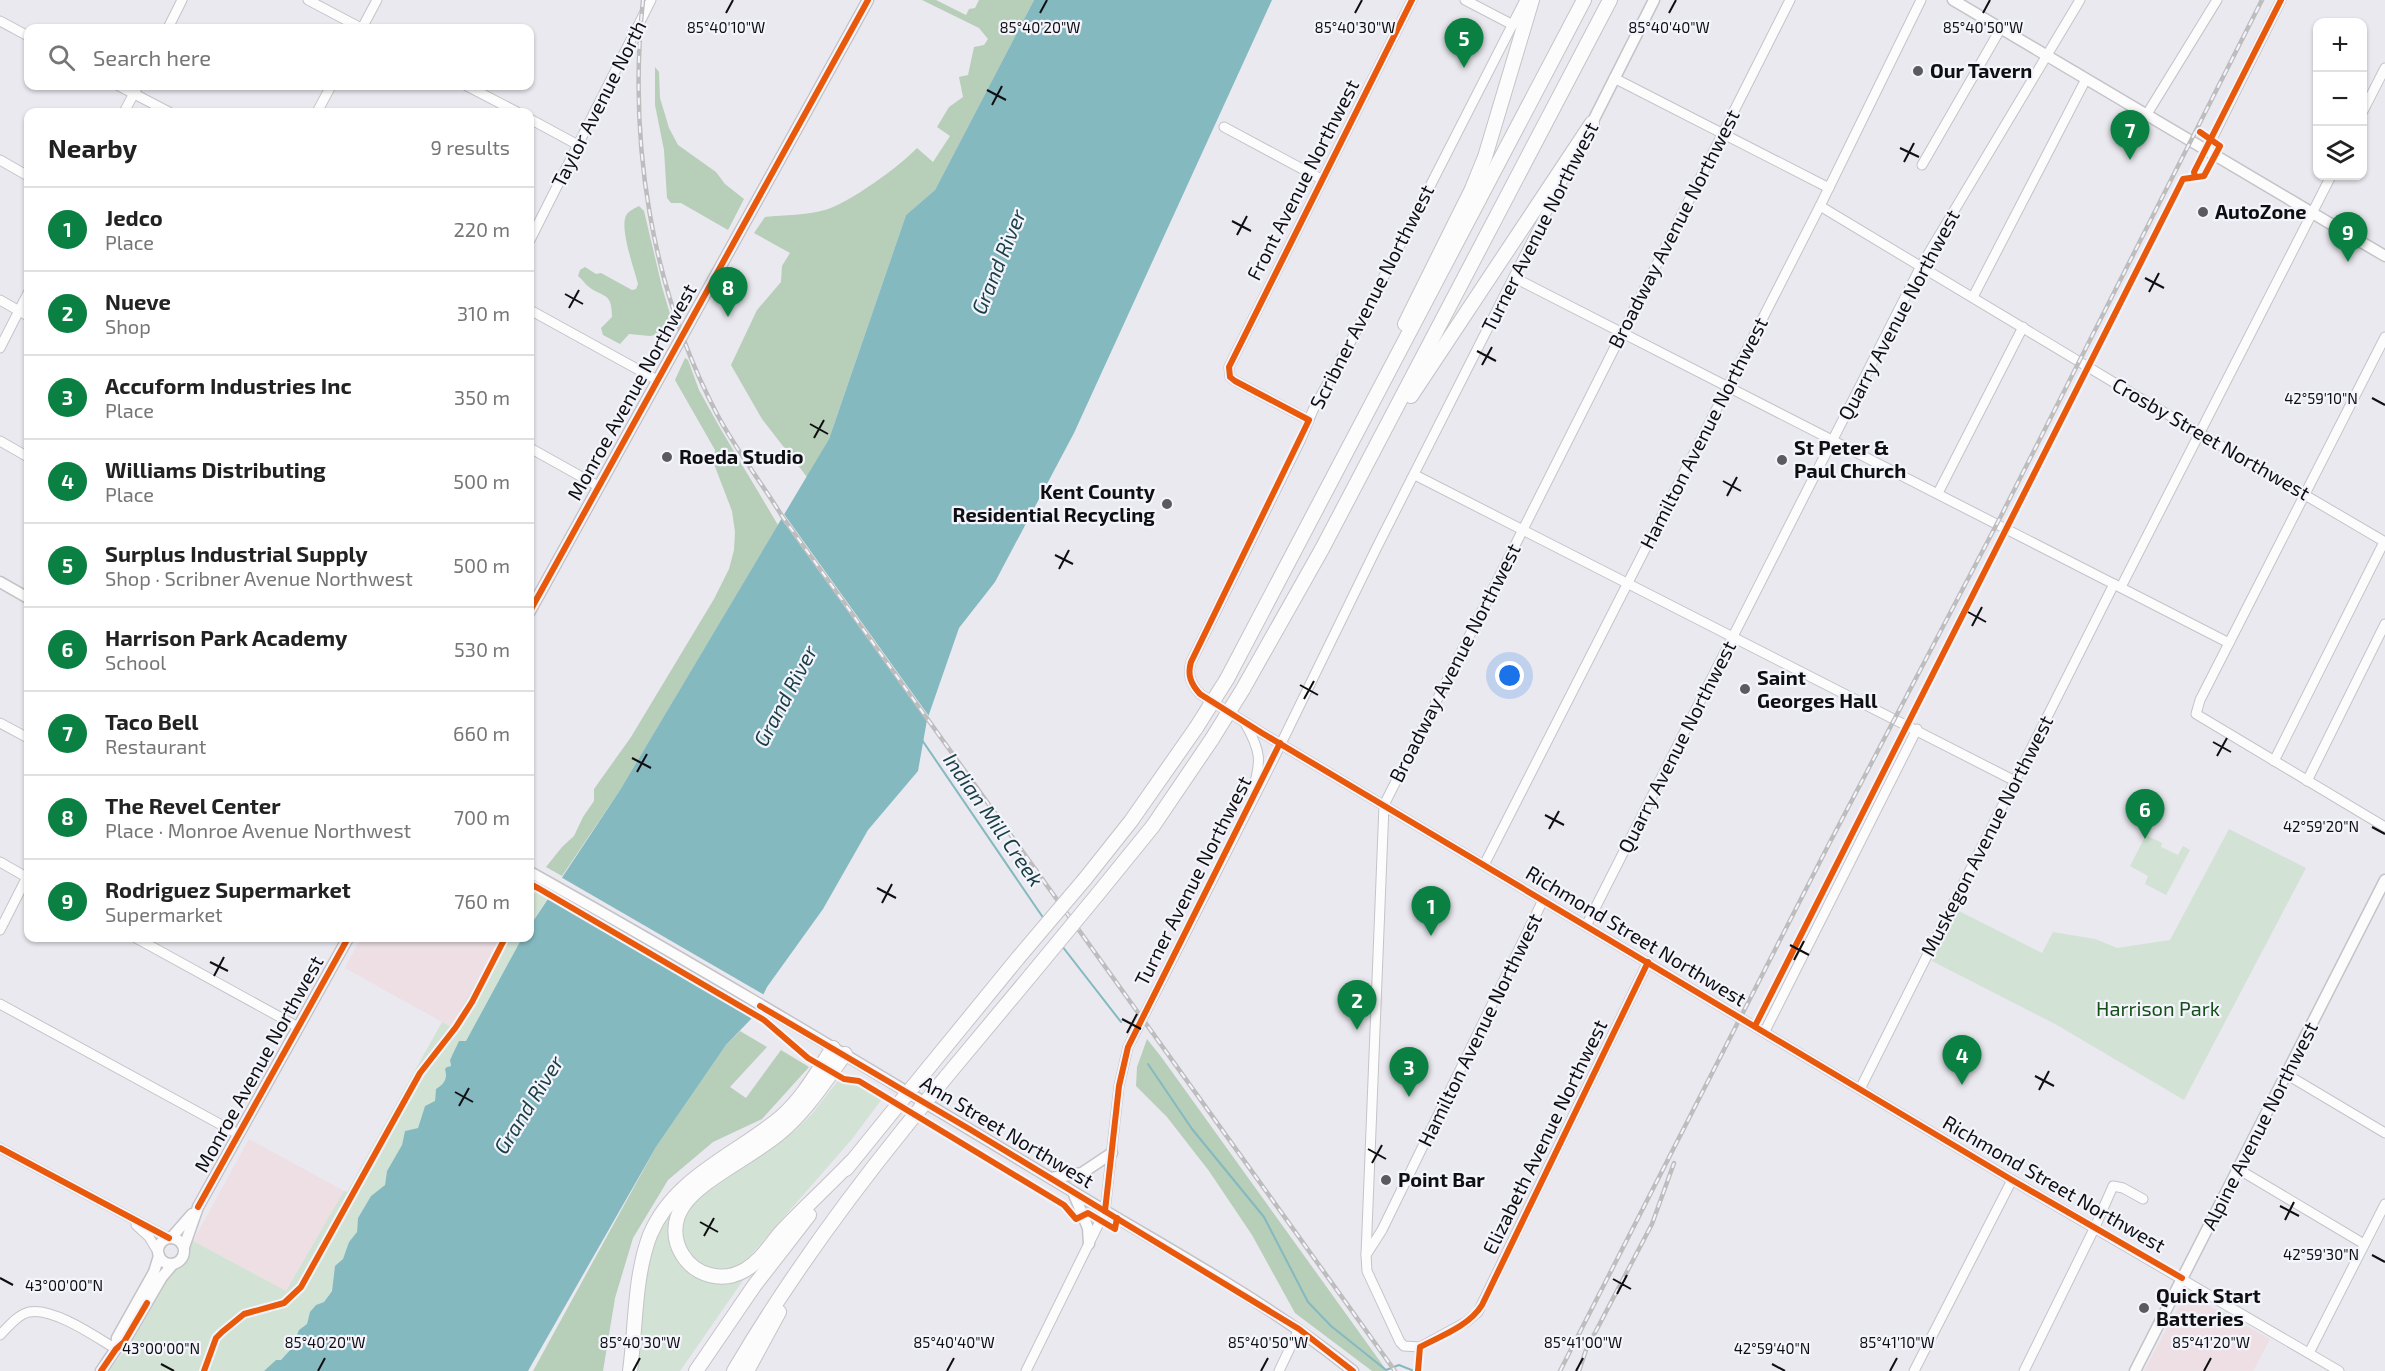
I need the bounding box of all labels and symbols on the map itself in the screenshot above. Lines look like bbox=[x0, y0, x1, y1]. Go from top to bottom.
street label: Taylor Avenue North bbox=[546, 16, 651, 191]
text: 85°40'10"W bbox=[687, 18, 765, 36]
text: 85°40'20"W bbox=[1000, 18, 1081, 36]
text: 85°40'30"W bbox=[1315, 18, 1395, 36]
text: 85°40'40"W bbox=[1628, 18, 1710, 36]
text: 85°40'50"W bbox=[1943, 18, 2023, 36]
pin: 5 bbox=[1444, 19, 1484, 68]
place label: Our Tavern bbox=[1930, 58, 2032, 82]
marker: Our Tavern bbox=[1911, 64, 1925, 78]
street label: Front Avenue Northwest bbox=[1241, 75, 1363, 284]
street label: Broadway Avenue Northwest bbox=[1602, 105, 1744, 352]
pin: 7 bbox=[2110, 110, 2150, 160]
street label: Turner Avenue Northwest bbox=[1476, 117, 1603, 336]
street label: Scribner Avenue Northwest bbox=[1304, 180, 1438, 413]
place label: AutoZone bbox=[2215, 199, 2307, 223]
water label: Grand River bbox=[965, 205, 1030, 318]
street label: Quarry Avenue Northwest bbox=[1832, 205, 1964, 424]
marker: AutoZone bbox=[2196, 205, 2210, 219]
pin: 9 bbox=[2328, 212, 2368, 262]
pin: 8 bbox=[708, 268, 748, 317]
street label: Monroe Avenue Northwest bbox=[562, 279, 701, 504]
street label: Hamilton Avenue Northwest bbox=[1634, 313, 1772, 552]
street label: Crosby Street Northwest bbox=[2108, 372, 2315, 505]
text: 42°59'10"N bbox=[2284, 389, 2358, 407]
place label: St Peter & Paul Church bbox=[1794, 435, 1906, 482]
place label: Roeda Studio bbox=[679, 444, 804, 468]
marker: Roeda Studio bbox=[660, 450, 674, 464]
marker: St Peter & Paul Church bbox=[1775, 453, 1789, 467]
place label: Kent County Residential Recycling bbox=[953, 479, 1156, 527]
marker: Kent County Residential Recycling bbox=[1160, 497, 1174, 511]
street label: Broadway Avenue Northwest bbox=[1383, 539, 1525, 786]
street label: Quarry Avenue Northwest bbox=[1612, 636, 1740, 857]
water label: Grand River bbox=[748, 640, 822, 750]
your location bbox=[1495, 661, 1524, 690]
place label: Saint Georges Hall bbox=[1757, 665, 1878, 712]
marker: Saint Georges Hall bbox=[1738, 682, 1752, 696]
street label: Muskegon Avenue Northwest bbox=[1915, 711, 2058, 960]
water label: Indian Mill Creek bbox=[939, 748, 1050, 891]
street label: Turner Avenue Northwest bbox=[1129, 771, 1256, 990]
pin: 6 bbox=[2126, 790, 2164, 839]
text: 42°59'20"N bbox=[2283, 817, 2359, 835]
street label: Richmond Street Northwest bbox=[1522, 860, 1751, 1011]
pin: 1 bbox=[1412, 886, 1450, 936]
street label: Hamilton Avenue Northwest bbox=[1412, 909, 1546, 1150]
street label: Monroe Avenue Northwest bbox=[189, 951, 328, 1176]
pin: 2 bbox=[1338, 980, 1376, 1030]
park label: Harrison Park bbox=[2096, 996, 2220, 1020]
street label: Elizabeth Avenue Northwest bbox=[1477, 1015, 1612, 1258]
street label: Alpine Avenue Northwest bbox=[2196, 1017, 2322, 1234]
pin: 4 bbox=[1942, 1036, 1982, 1085]
pin: 3 bbox=[1390, 1048, 1428, 1097]
water label: Grand River bbox=[488, 1050, 568, 1158]
street label: Ann Street Northwest bbox=[917, 1070, 1099, 1193]
street label: Richmond Street Northwest bbox=[1939, 1110, 2170, 1257]
place label: Point Bar bbox=[1398, 1167, 1485, 1191]
marker: Point Bar bbox=[1379, 1173, 1393, 1187]
text: 42°59'30"N bbox=[2283, 1245, 2359, 1263]
text: 43°00'00"N bbox=[25, 1276, 103, 1294]
place label: Quick Start Batteries bbox=[2156, 1283, 2261, 1330]
marker: Quick Start Batteries bbox=[2137, 1301, 2151, 1315]
text: 85°40'20"W bbox=[285, 1333, 366, 1351]
text: 85°40'30"W bbox=[600, 1333, 680, 1351]
text: 85°40'40"W bbox=[913, 1333, 995, 1351]
text: 85°40'50"W bbox=[1228, 1333, 1308, 1351]
text: 85°41'00"W bbox=[1544, 1333, 1622, 1351]
text: 85°41'10"W bbox=[1859, 1333, 1935, 1351]
text: 85°41'20"W bbox=[2172, 1333, 2250, 1351]
text: 43°00'00"N bbox=[122, 1339, 200, 1357]
text: 42°59'40"N bbox=[1734, 1339, 1810, 1357]

